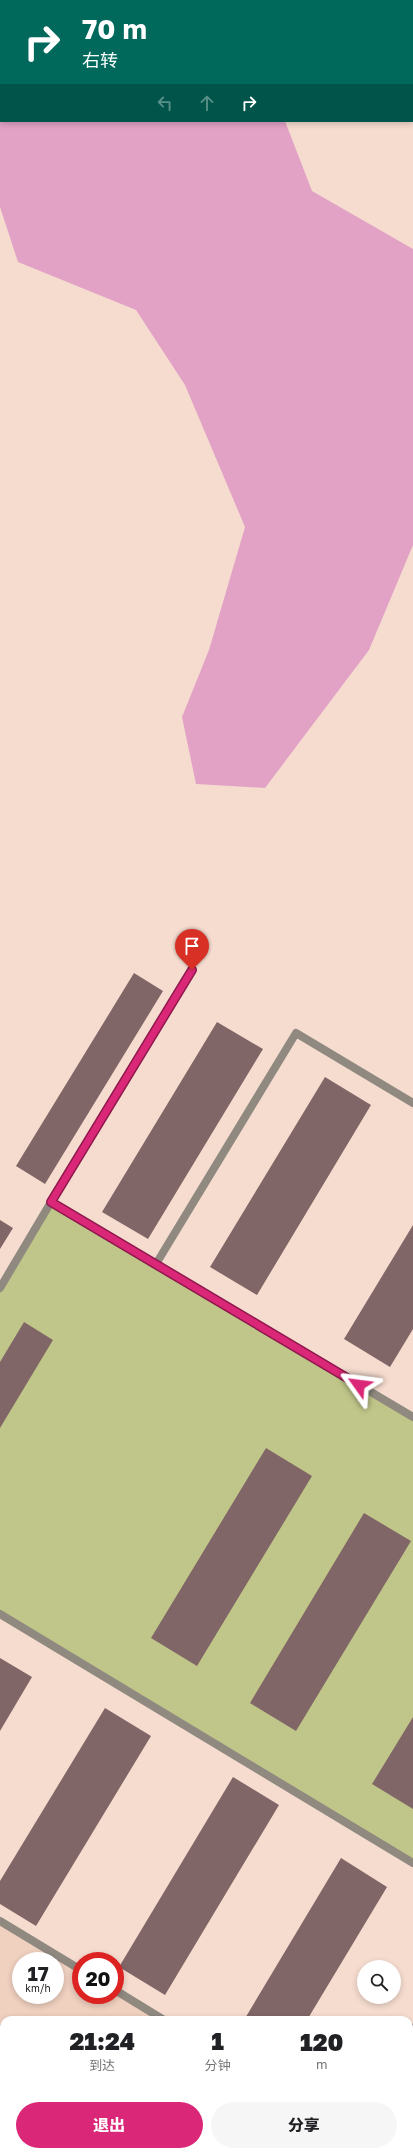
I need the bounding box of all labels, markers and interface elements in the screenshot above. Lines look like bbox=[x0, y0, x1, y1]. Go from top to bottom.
text: 70 m bbox=[82, 12, 147, 45]
icon: right bbox=[16, 16, 68, 68]
text: 右转 bbox=[82, 49, 118, 71]
icon: left bbox=[154, 92, 176, 114]
icon: ahead bbox=[196, 92, 218, 114]
icon: right bbox=[238, 92, 260, 114]
pin bbox=[175, 929, 209, 970]
icon: arrive bbox=[181, 935, 203, 957]
position arrow bbox=[338, 1364, 380, 1406]
speed limit sign: 20 bbox=[72, 1952, 124, 2004]
map controls bbox=[357, 1960, 401, 2004]
button: search bbox=[357, 1960, 401, 2004]
text: 17 bbox=[27, 1961, 49, 1985]
text: km/h bbox=[25, 1982, 51, 1994]
text: 21:24 bbox=[69, 2026, 135, 2055]
text: 1 bbox=[211, 2026, 224, 2055]
text: 120 bbox=[300, 2027, 343, 2056]
text: m bbox=[316, 2056, 328, 2072]
text: 到达 bbox=[89, 2057, 115, 2073]
text: 分钟 bbox=[205, 2057, 231, 2073]
button: 退出 bbox=[16, 2102, 203, 2148]
button: 分享 bbox=[211, 2102, 397, 2148]

